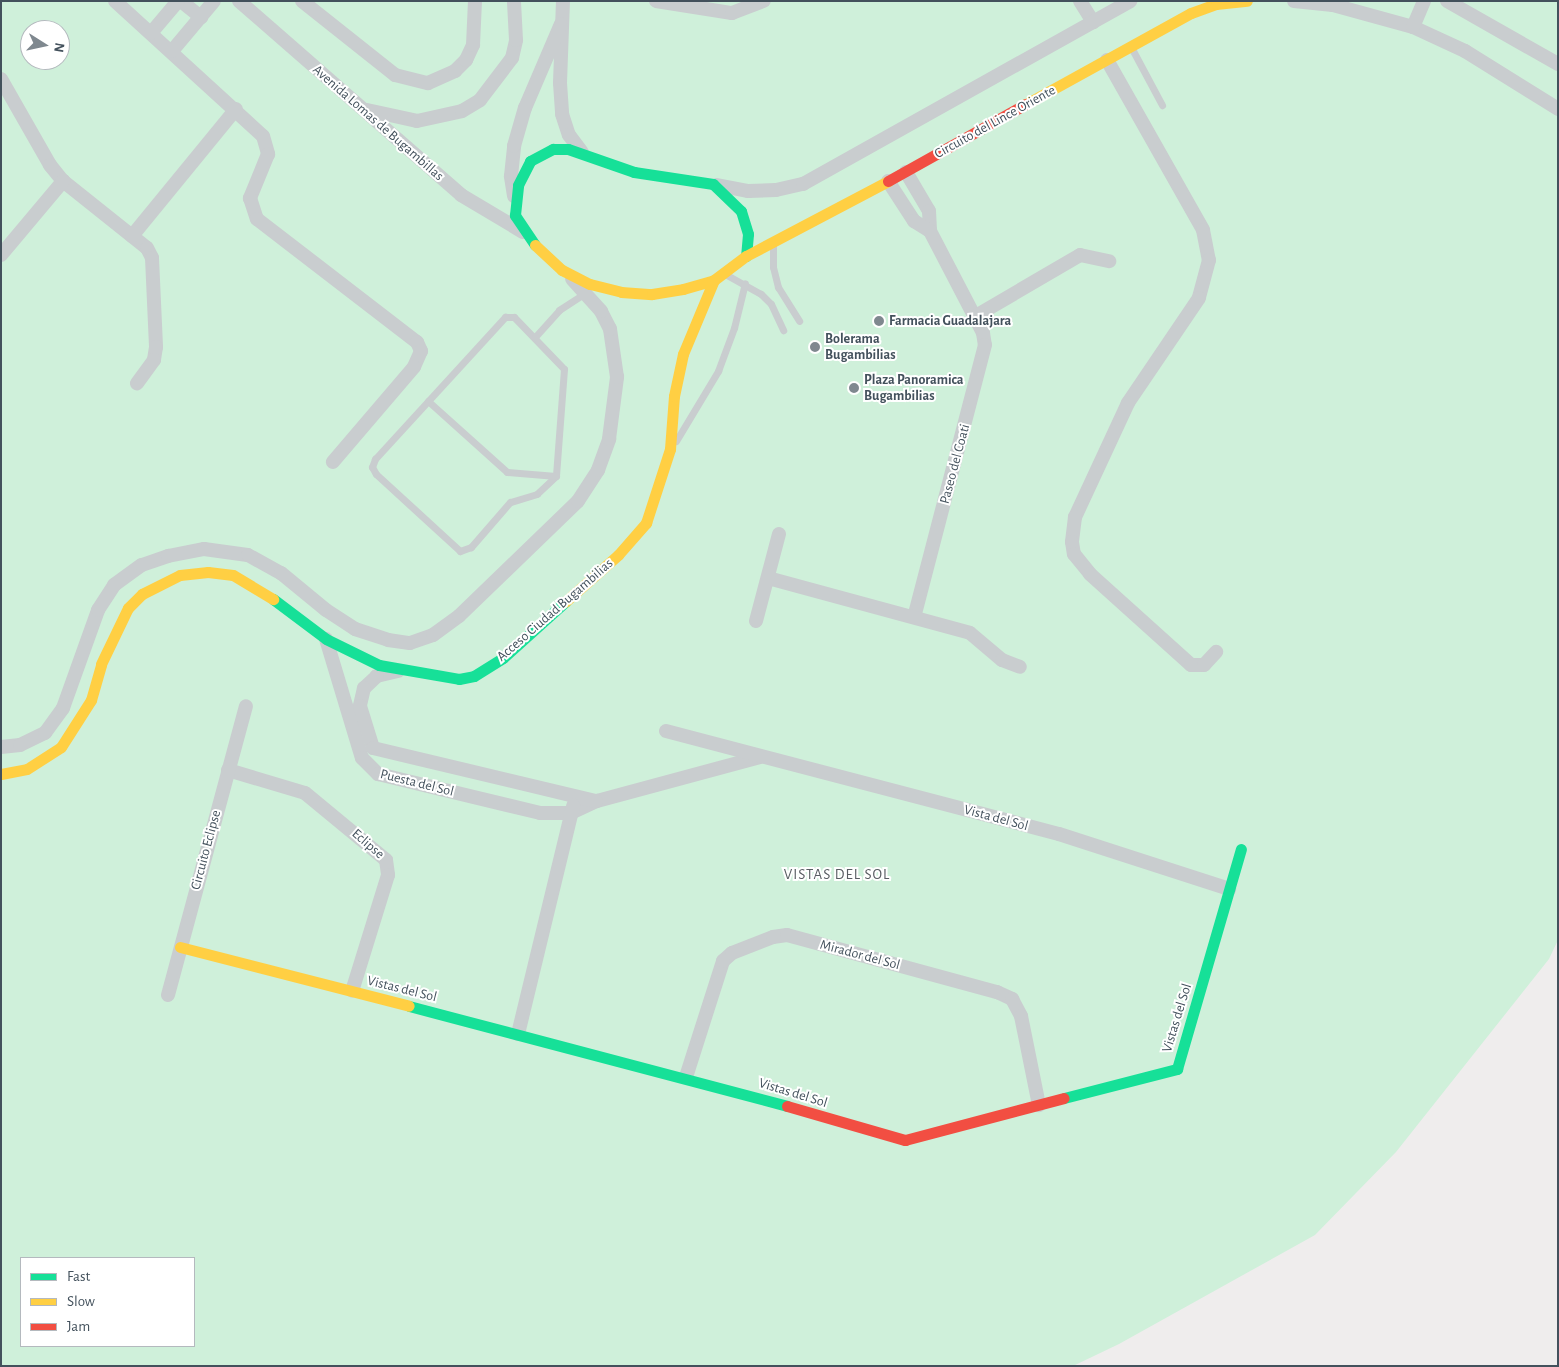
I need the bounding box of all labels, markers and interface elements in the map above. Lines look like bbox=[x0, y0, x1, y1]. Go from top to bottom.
north arrow bbox=[20, 20, 70, 70]
text: N bbox=[51, 41, 67, 53]
street label: Avenida Lomas de Bugambillas bbox=[309, 62, 447, 184]
street label: Circuito del Lince Oriente bbox=[932, 82, 1058, 162]
place label: Farmacia Guadalajara bbox=[889, 313, 1011, 329]
marker: Farmacia Guadalajara bbox=[873, 315, 885, 327]
place label: Bolerama Bugambilias bbox=[825, 331, 896, 364]
marker: Bolerama Bugambilias bbox=[809, 341, 821, 353]
place label: Plaza Panoramica Bugambilias bbox=[864, 372, 964, 404]
marker: Plaza Panoramica Bugambilias bbox=[848, 382, 860, 394]
street label: Paseo del Coati bbox=[936, 422, 974, 506]
street label: Acceso Ciudad Bugambilias bbox=[493, 555, 617, 665]
street label: Puesta del Sol bbox=[378, 766, 456, 800]
street label: Vista del Sol bbox=[962, 801, 1030, 835]
street label: Circuito Eclipse bbox=[187, 808, 225, 892]
street label: Eclipse bbox=[348, 825, 388, 863]
district label: VISTAS DEL SOL bbox=[782, 866, 892, 884]
street label: Mirador del Sol bbox=[818, 936, 902, 974]
street label: Vistas del Sol bbox=[366, 972, 438, 1006]
street label: Vistas del Sol bbox=[1159, 982, 1195, 1054]
street label: Vistas del Sol bbox=[757, 1075, 829, 1111]
legend bbox=[20, 1257, 195, 1347]
text: Fast bbox=[67, 1269, 90, 1284]
text: Slow bbox=[67, 1294, 95, 1309]
text: Jam bbox=[67, 1319, 90, 1334]

